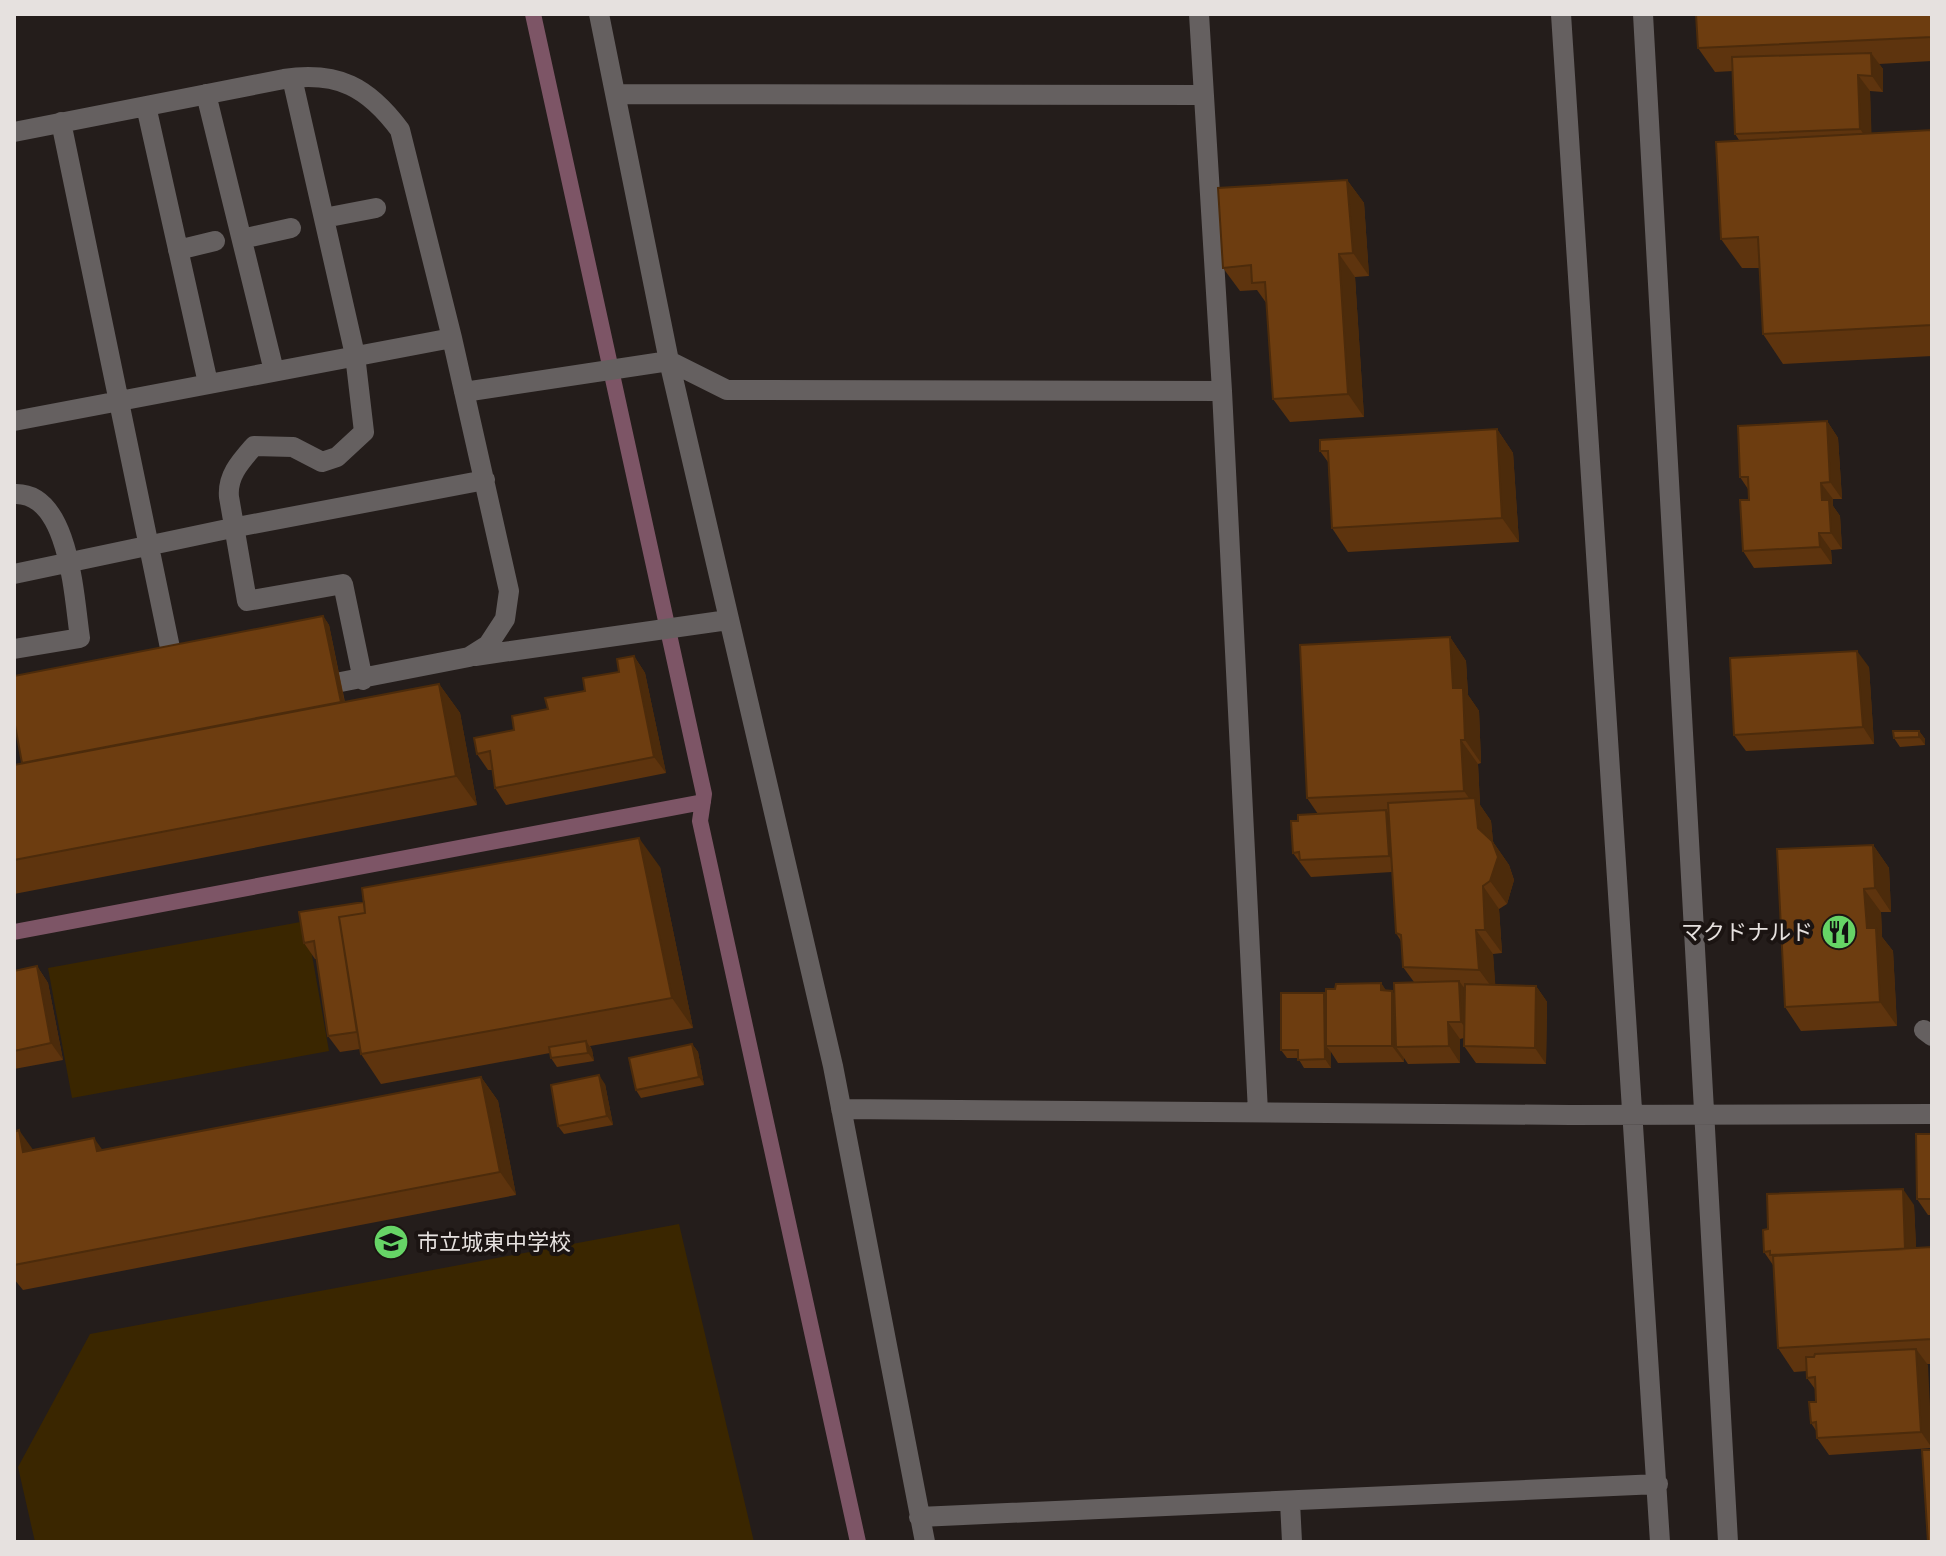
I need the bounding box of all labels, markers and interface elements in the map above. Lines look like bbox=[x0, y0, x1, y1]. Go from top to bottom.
restaurant icon: マクドナルド bbox=[1820, 913, 1858, 951]
place label: マクドナルド bbox=[1681, 917, 1813, 949]
school or university icon: 市立城東中学校 bbox=[372, 1223, 410, 1261]
place label: 市立城東中学校 bbox=[417, 1227, 571, 1259]

